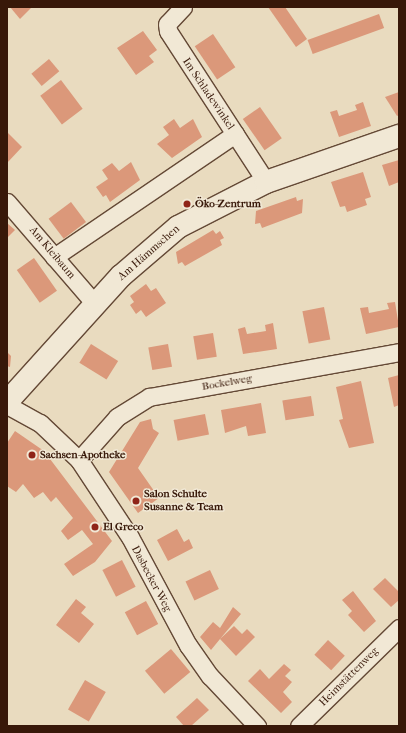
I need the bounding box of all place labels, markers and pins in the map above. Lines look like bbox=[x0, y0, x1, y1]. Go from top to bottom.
place label: Öko-Zentrum bbox=[195, 197, 261, 211]
marker: Öko-Zentrum bbox=[182, 199, 192, 209]
place label: Sachsen-Apotheke bbox=[40, 448, 126, 462]
marker: Sachsen-Apotheke bbox=[27, 450, 37, 460]
place label: Salon Schulte Susanne & Team bbox=[144, 488, 223, 514]
marker: Salon Schulte Susanne & Team bbox=[131, 496, 141, 506]
place label: El Greco bbox=[103, 520, 143, 534]
marker: El Greco bbox=[90, 522, 100, 532]

